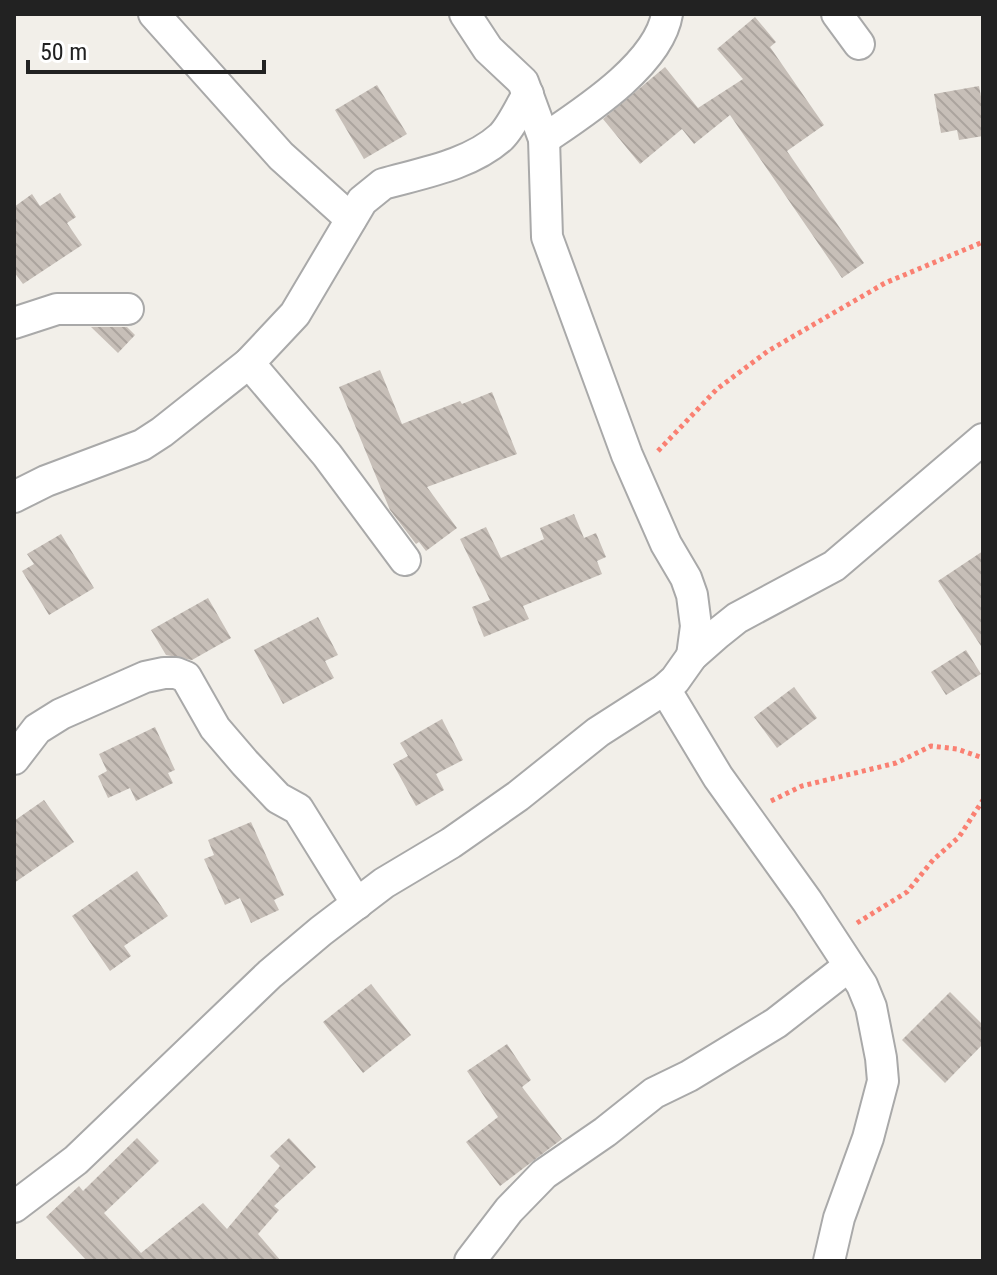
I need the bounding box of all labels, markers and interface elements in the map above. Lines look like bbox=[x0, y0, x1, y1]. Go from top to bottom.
scale bar bbox=[28, 24, 264, 74]
text: 50 m bbox=[40, 38, 87, 66]

